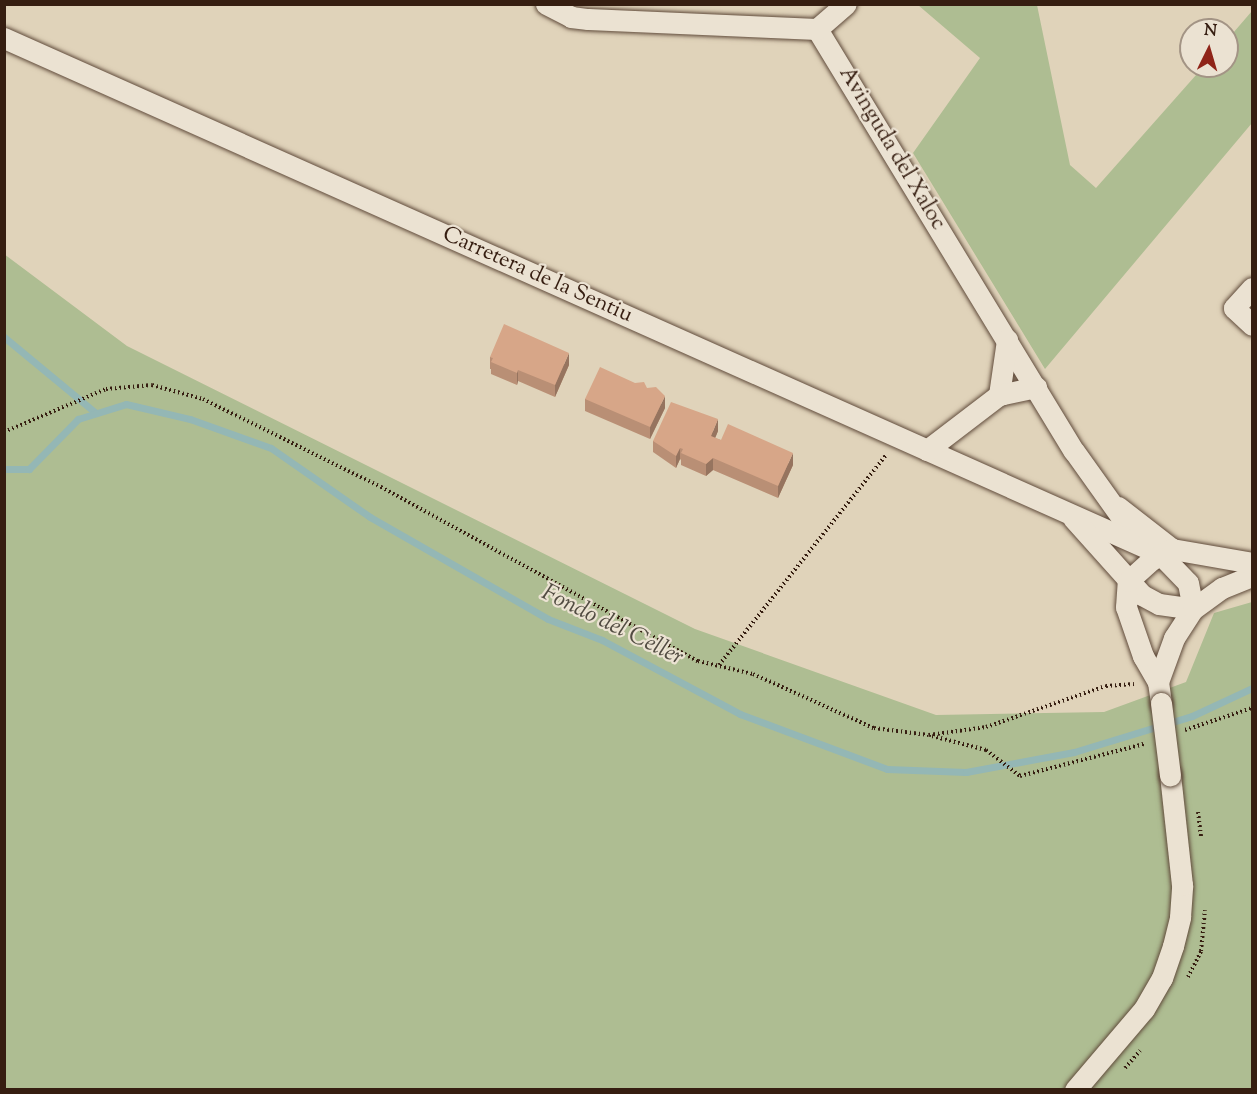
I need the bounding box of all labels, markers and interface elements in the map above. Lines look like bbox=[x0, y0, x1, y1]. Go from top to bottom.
north arrow bbox=[1179, 18, 1239, 78]
text: N bbox=[1203, 20, 1218, 44]
street label: Avinguda del Xaloc bbox=[832, 63, 950, 235]
street label: Carretera de la Sentiu bbox=[438, 222, 636, 330]
water label: Fondo del Celler bbox=[536, 579, 688, 673]

